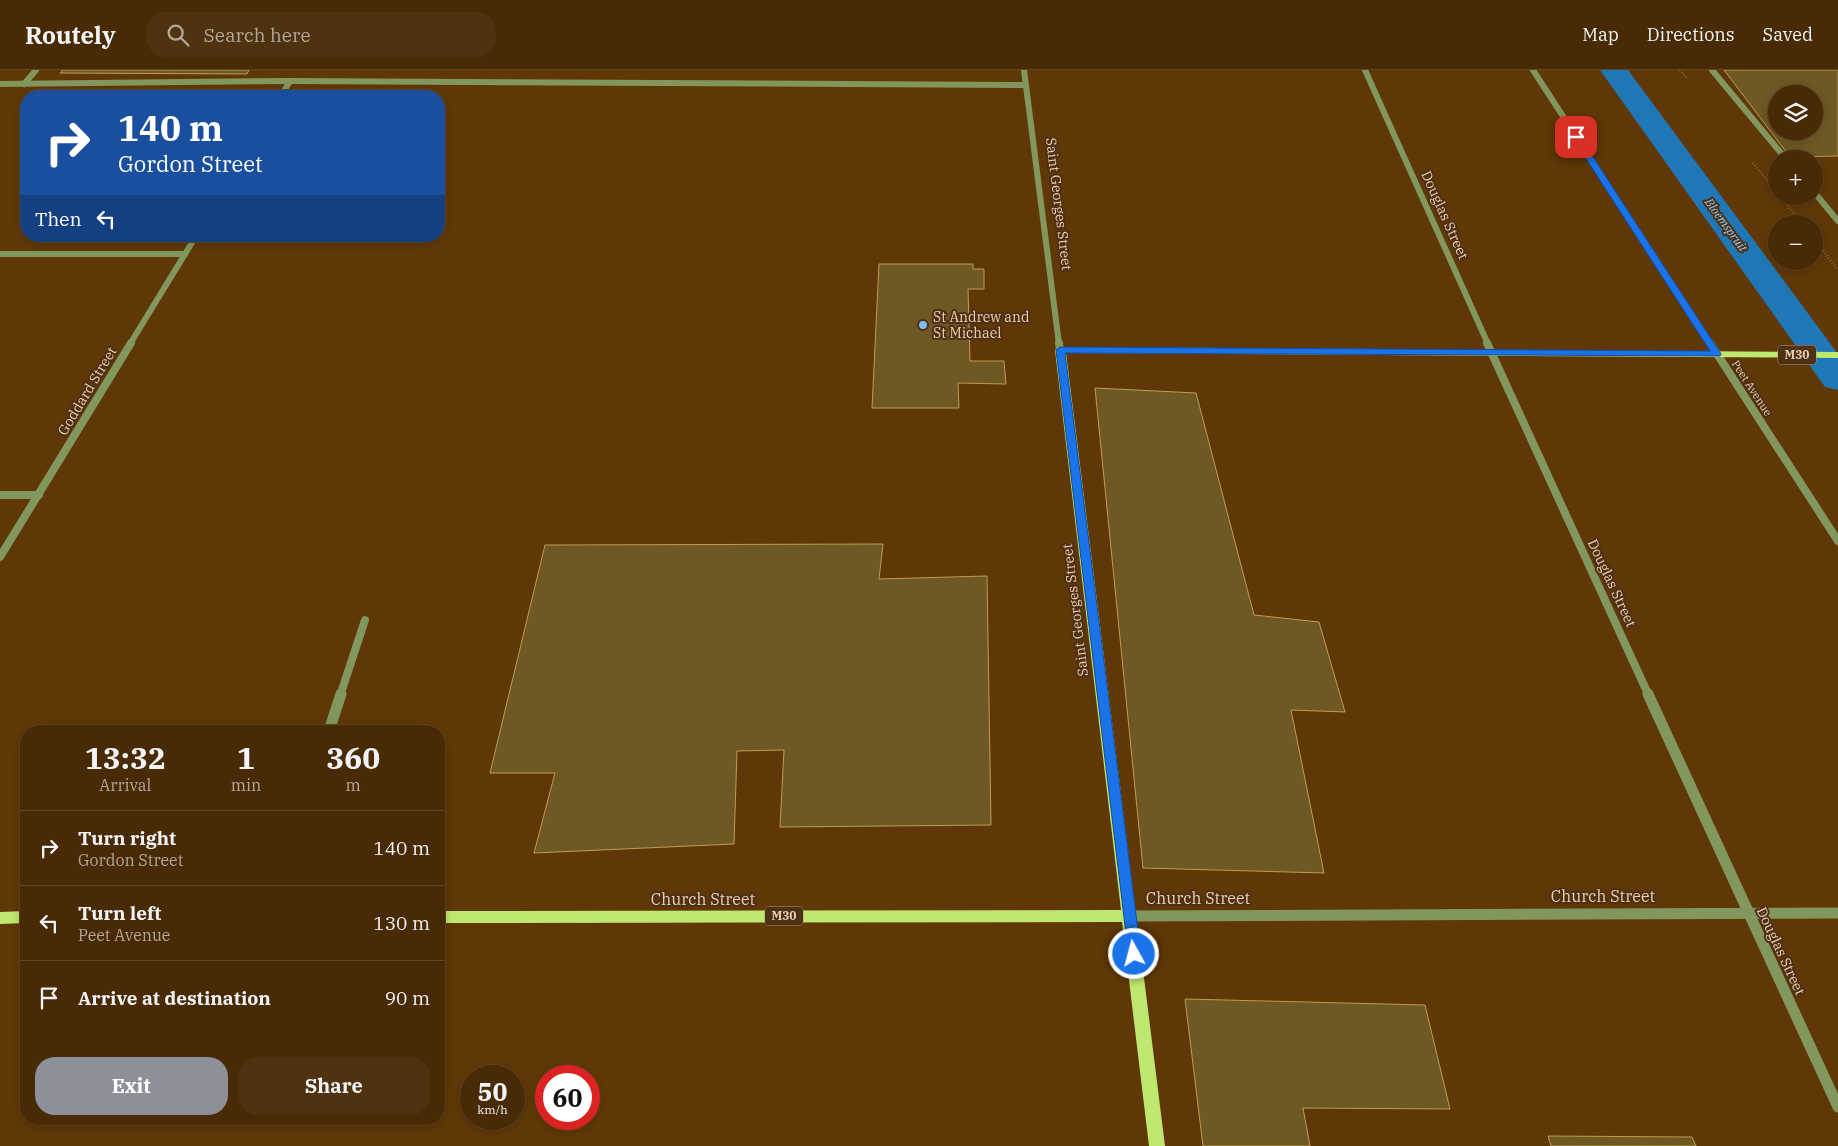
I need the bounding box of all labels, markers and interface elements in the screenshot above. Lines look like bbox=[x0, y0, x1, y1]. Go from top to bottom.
search box bbox=[146, 12, 496, 57]
text: Routely bbox=[25, 19, 116, 51]
icon: search bbox=[164, 21, 192, 49]
text: Search here bbox=[204, 23, 311, 47]
text: Map bbox=[1582, 23, 1619, 46]
text: Directions bbox=[1647, 23, 1735, 46]
text: Saved bbox=[1763, 23, 1813, 46]
map controls bbox=[1768, 85, 1823, 270]
button: layers bbox=[1768, 85, 1823, 140]
text: 140 m bbox=[118, 105, 223, 151]
icon: right bbox=[35, 110, 100, 175]
pin bbox=[1555, 116, 1597, 158]
icon: arrive bbox=[1562, 123, 1590, 151]
street label: Saint Georges Street bbox=[1042, 137, 1076, 271]
text: Gordon Street bbox=[118, 149, 263, 178]
button: + bbox=[1768, 150, 1823, 205]
street label: Douglas Street bbox=[1417, 168, 1473, 262]
water label: Bloemspruit bbox=[1701, 194, 1751, 255]
icon: left bbox=[92, 205, 120, 233]
text: Then bbox=[35, 207, 82, 231]
button: − bbox=[1768, 215, 1823, 270]
place label: St Andrew and St Michael bbox=[933, 308, 1030, 342]
marker: St Andrew and St Michael bbox=[917, 319, 929, 331]
street label: Goddard Street bbox=[54, 343, 121, 439]
road number: M30 bbox=[1778, 346, 1816, 364]
street label: Peet Avenue bbox=[1729, 358, 1775, 419]
street label: Douglas Street bbox=[1584, 536, 1640, 630]
street label: Saint Georges Street bbox=[1058, 543, 1092, 677]
text: 13:32 bbox=[85, 738, 166, 777]
text: 1 bbox=[237, 738, 255, 777]
text: 360 bbox=[326, 738, 380, 777]
text: Arrival bbox=[99, 775, 151, 795]
text: min bbox=[231, 775, 261, 795]
text: m bbox=[346, 775, 361, 795]
text: Turn right bbox=[78, 826, 176, 850]
icon: right bbox=[35, 834, 63, 862]
text: 140 m bbox=[373, 836, 430, 860]
text: Gordon Street bbox=[78, 850, 183, 870]
street label: Church Street bbox=[1551, 886, 1655, 906]
street label: Church Street bbox=[1146, 888, 1250, 908]
street label: Church Street bbox=[651, 889, 755, 909]
text: Turn left bbox=[78, 901, 161, 925]
street label: Douglas Street bbox=[1753, 904, 1809, 998]
road number: M30 bbox=[765, 906, 803, 926]
icon: left bbox=[35, 909, 63, 937]
text: 130 m bbox=[373, 911, 430, 935]
text: Peet Avenue bbox=[78, 925, 170, 945]
position arrow bbox=[1107, 927, 1159, 979]
icon: arrive bbox=[35, 984, 63, 1012]
text: Arrive at destination bbox=[78, 986, 271, 1010]
text: 90 m bbox=[385, 986, 430, 1010]
button: Exit bbox=[35, 1057, 228, 1115]
button: Share bbox=[238, 1057, 430, 1115]
speed limit sign: 60 bbox=[535, 1065, 600, 1130]
text: 50 bbox=[477, 1075, 508, 1108]
text: km/h bbox=[477, 1102, 508, 1117]

